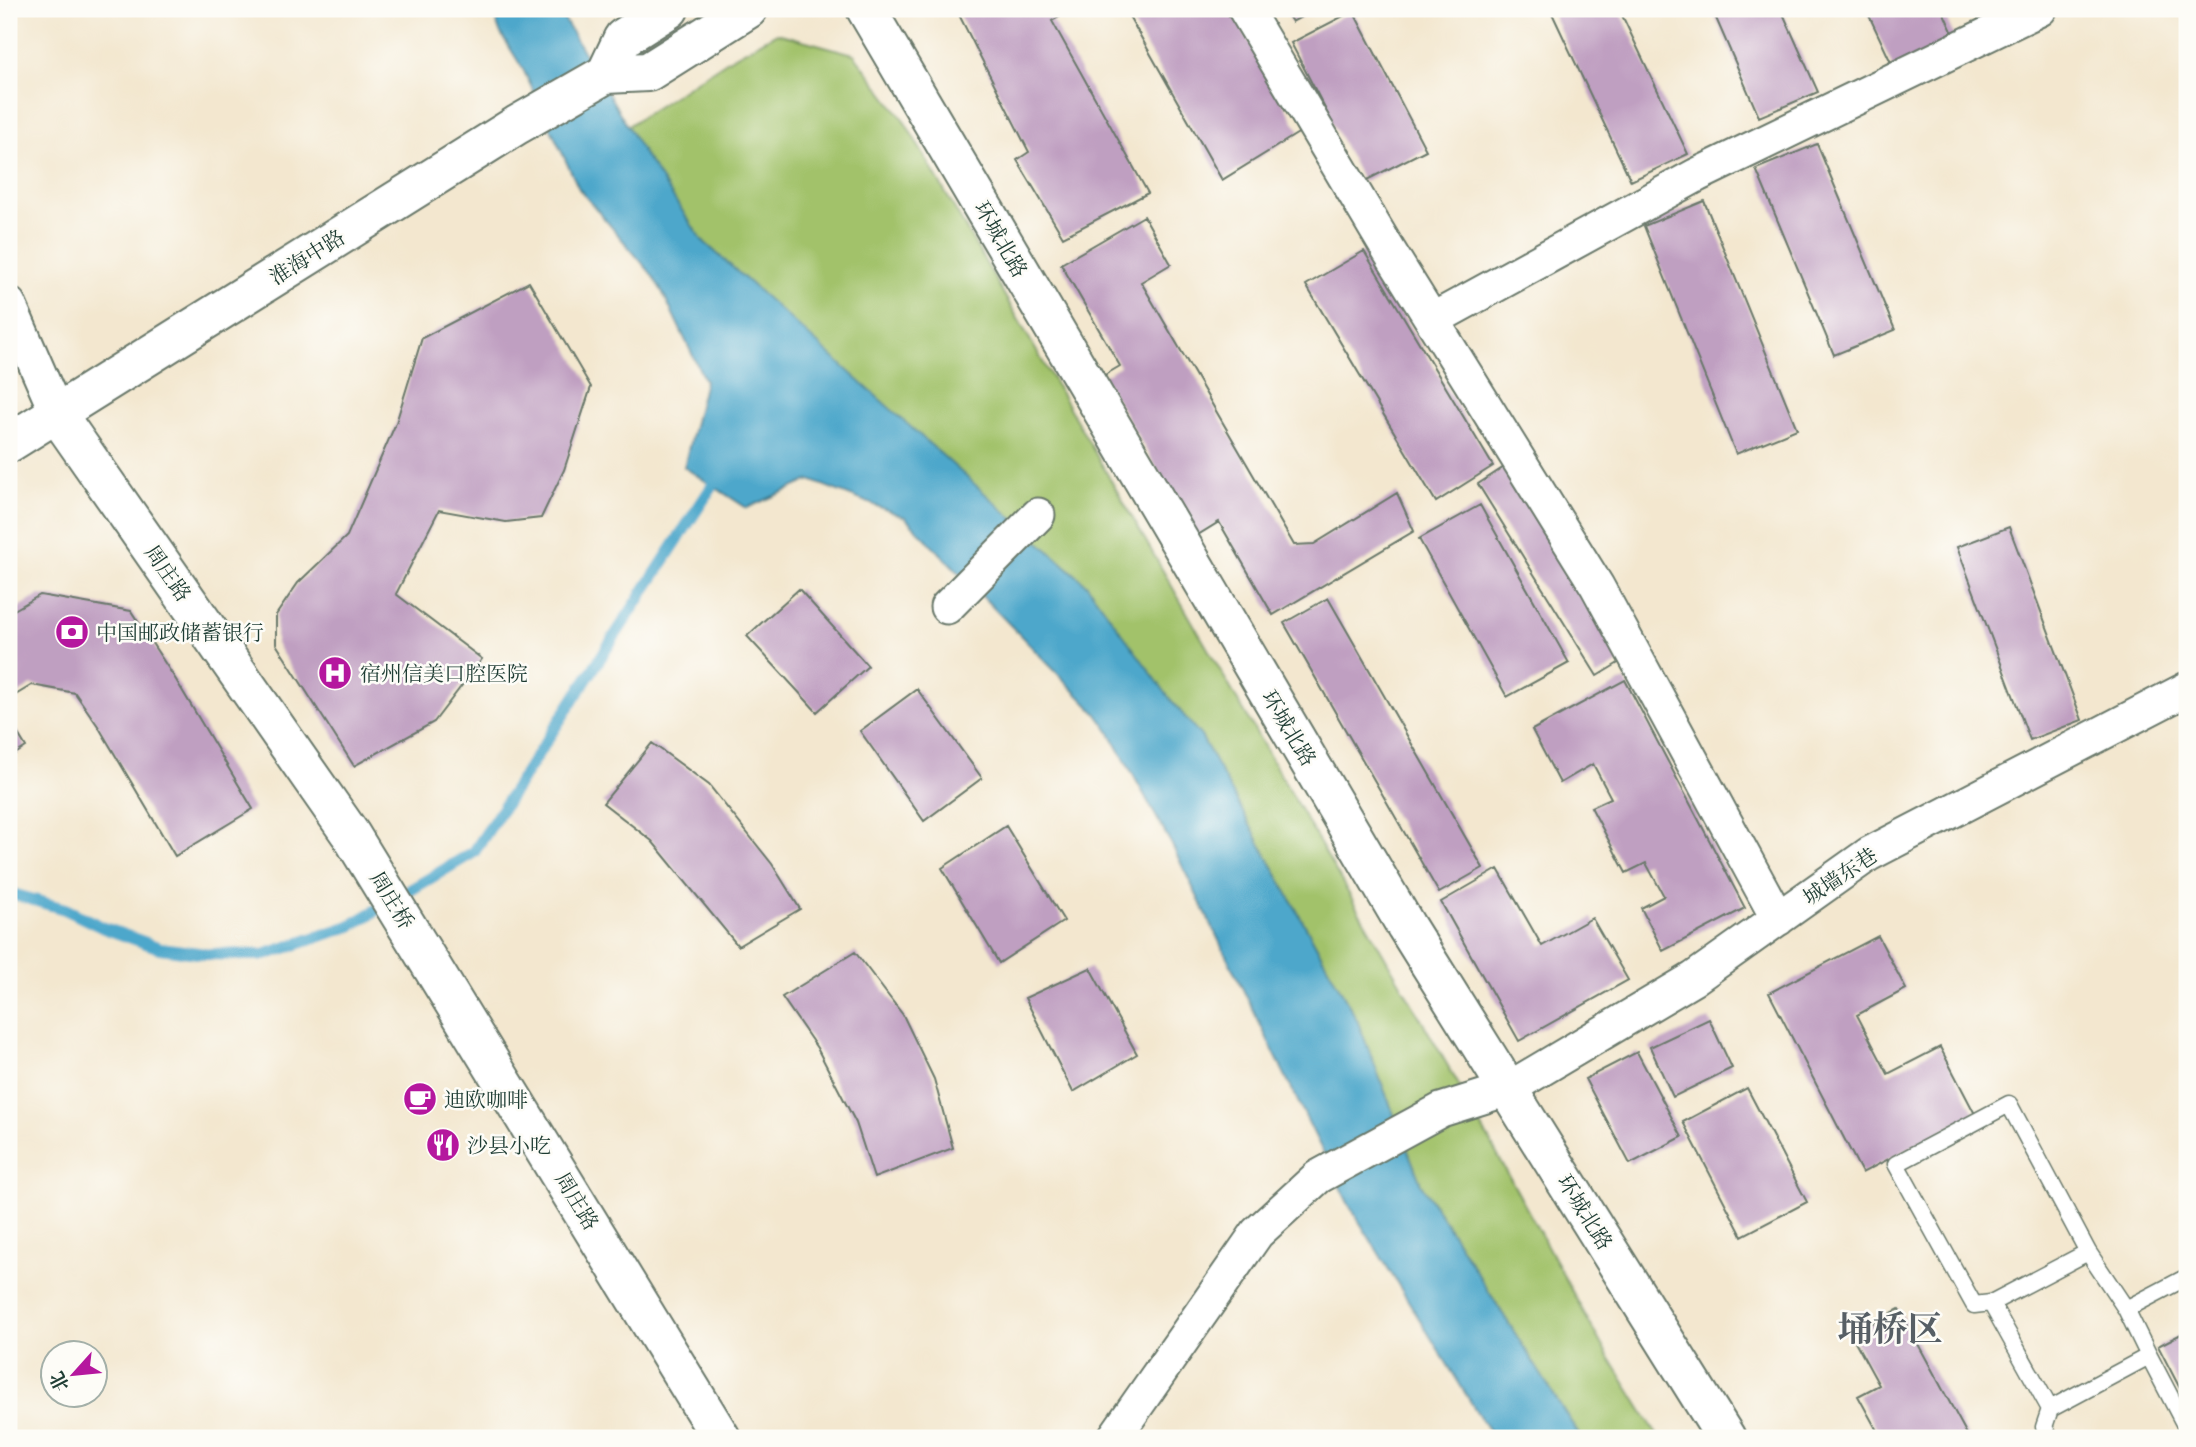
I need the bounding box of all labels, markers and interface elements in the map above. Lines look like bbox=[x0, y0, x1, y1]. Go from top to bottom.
street label: 环城北路 bbox=[969, 196, 1033, 282]
street label: 淮海中路 bbox=[265, 224, 349, 290]
street label: 周庄路 bbox=[140, 540, 196, 606]
bank icon: 中国邮政储蓄银行 bbox=[53, 613, 91, 651]
place label: 中国邮政储蓄银行 bbox=[96, 620, 264, 645]
hospital icon: 宿州信美口腔医院 bbox=[316, 654, 354, 692]
place label: 宿州信美口腔医院 bbox=[360, 661, 528, 686]
street label: 环城北路 bbox=[1257, 686, 1321, 770]
street label: 城墙东巷 bbox=[1798, 842, 1882, 910]
street label: 周庄桥 bbox=[365, 867, 419, 933]
cafe icon: 迪欧咖啡 bbox=[401, 1080, 439, 1118]
place label: 迪欧咖啡 bbox=[444, 1087, 528, 1112]
restaurant icon: 沙县小吃 bbox=[424, 1126, 462, 1164]
place label: 沙县小吃 bbox=[467, 1133, 551, 1158]
street label: 周庄路 bbox=[550, 1168, 604, 1234]
street label: 环城北路 bbox=[1552, 1170, 1618, 1254]
district label: 埇桥区 bbox=[1837, 1307, 1943, 1350]
north arrow bbox=[38, 1338, 108, 1408]
text: 北 bbox=[45, 1368, 74, 1395]

